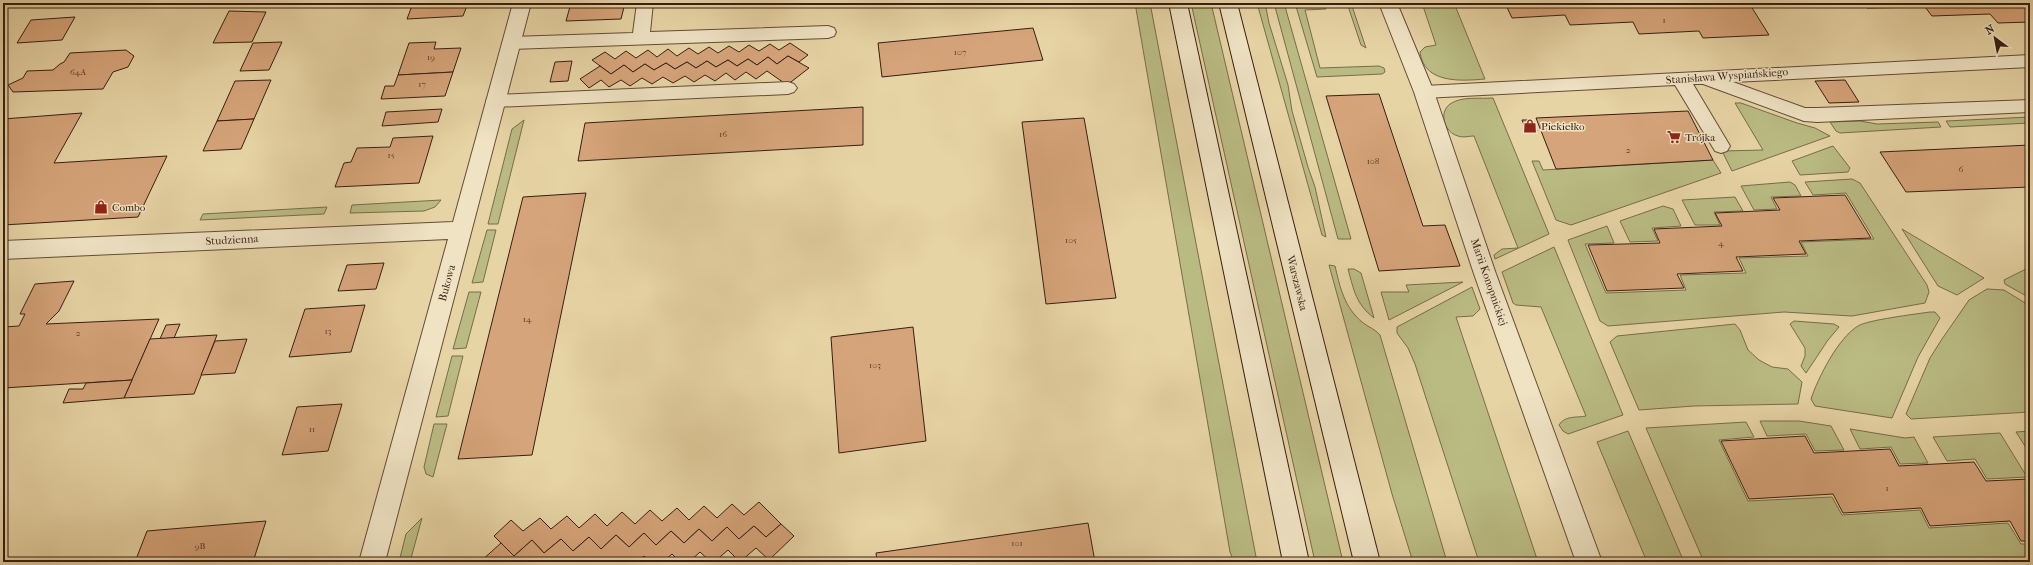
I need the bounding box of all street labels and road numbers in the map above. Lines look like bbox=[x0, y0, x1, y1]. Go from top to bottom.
street label: Stanisława Wyspiańskiego bbox=[1665, 65, 1789, 87]
street label: Studzienna bbox=[205, 232, 260, 248]
street label: Marii Konopnickiej bbox=[1468, 237, 1510, 327]
street label: Warszawska bbox=[1284, 253, 1310, 313]
street label: Bukowa bbox=[436, 262, 458, 303]

